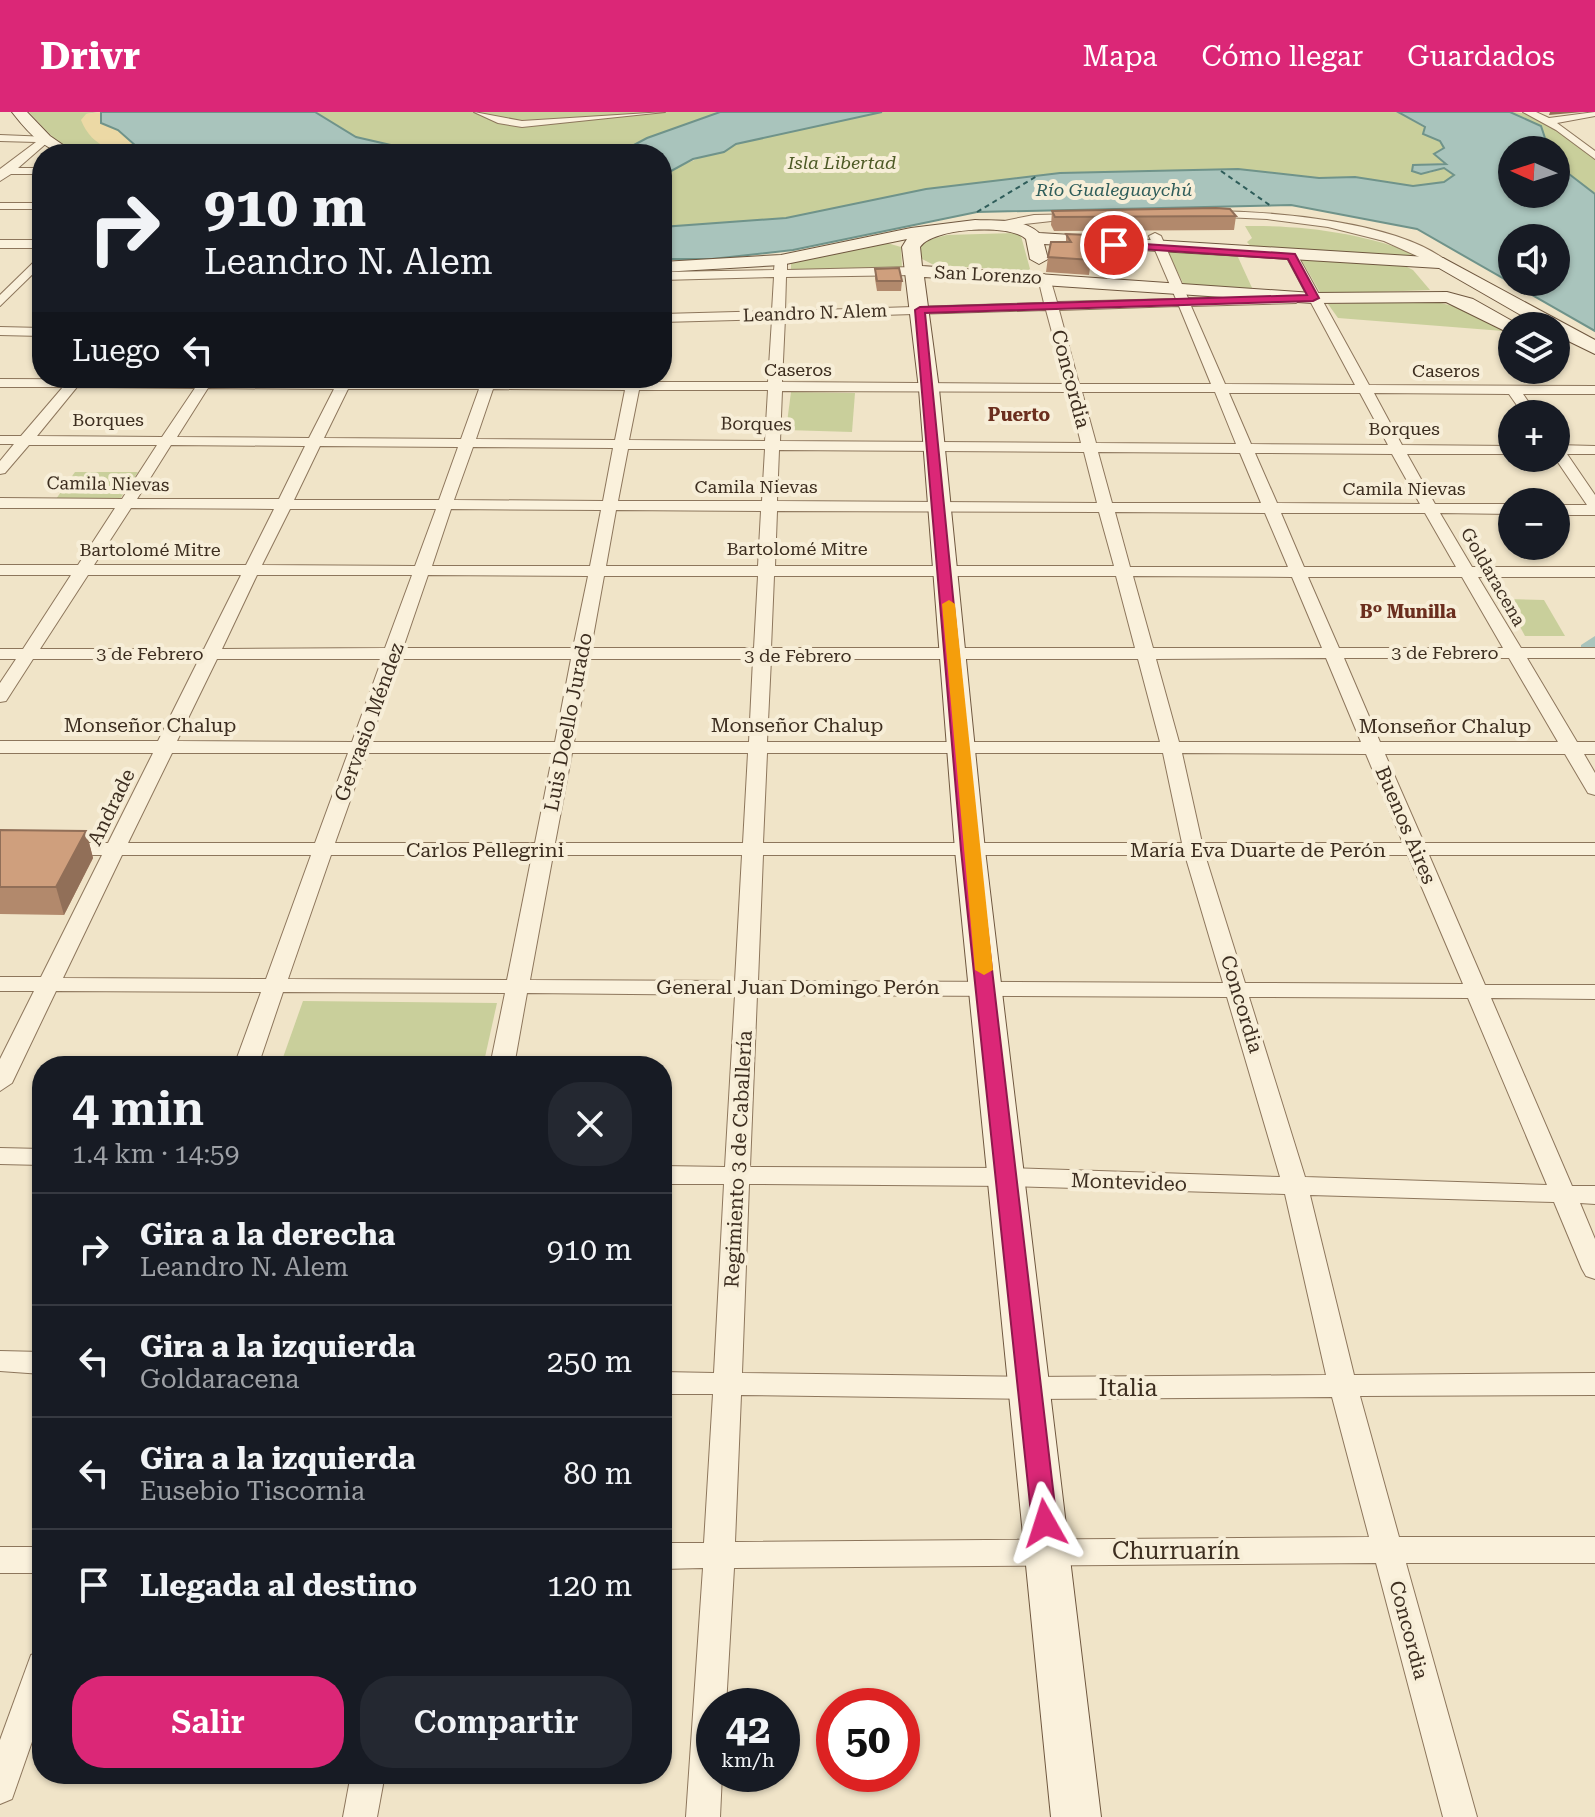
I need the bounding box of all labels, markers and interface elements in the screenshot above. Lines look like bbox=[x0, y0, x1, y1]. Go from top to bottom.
text: Drivr bbox=[40, 34, 140, 78]
text: Mapa bbox=[1083, 40, 1157, 73]
text: Cómo llegar bbox=[1201, 40, 1363, 73]
text: Guardados bbox=[1407, 40, 1555, 73]
north arrow bbox=[1498, 136, 1570, 208]
map controls bbox=[1498, 136, 1570, 560]
park label: Isla Libertad bbox=[787, 152, 896, 173]
text: 910 m bbox=[204, 174, 366, 240]
icon: right bbox=[72, 176, 176, 280]
water label: Río Gualeguaychú bbox=[1035, 179, 1192, 200]
pin bbox=[1080, 211, 1148, 279]
icon: arrive bbox=[1092, 223, 1136, 267]
button: sound bbox=[1498, 224, 1570, 296]
text: Leandro N. Alem bbox=[204, 241, 493, 283]
street label: San Lorenzo bbox=[934, 261, 1042, 288]
street label: Leandro N. Alem bbox=[742, 299, 887, 326]
button: layers bbox=[1498, 312, 1570, 384]
street label: Concordia bbox=[1046, 327, 1096, 431]
icon: left bbox=[176, 328, 220, 372]
text: Luego bbox=[72, 333, 160, 368]
street label: Caseros bbox=[764, 359, 832, 380]
street label: Caseros bbox=[1412, 360, 1480, 381]
button: + bbox=[1498, 400, 1570, 472]
district label: Puerto bbox=[988, 404, 1051, 425]
street label: Borques bbox=[72, 409, 144, 430]
street label: Borques bbox=[720, 412, 792, 435]
street label: Borques bbox=[1368, 418, 1440, 439]
street label: Camila Nievas bbox=[46, 472, 170, 495]
street label: Camila Nievas bbox=[695, 476, 817, 497]
street label: Camila Nievas bbox=[1343, 478, 1465, 499]
button: − bbox=[1498, 488, 1570, 560]
street label: Goldaracena bbox=[1457, 524, 1530, 630]
street label: Bartolomé Mitre bbox=[726, 538, 868, 559]
street label: Bartolomé Mitre bbox=[79, 539, 221, 560]
district label: Bº Munilla bbox=[1360, 601, 1457, 622]
street label: Luis Doello Jurado bbox=[539, 631, 597, 813]
street label: Gervasio Méndez bbox=[329, 640, 409, 804]
street label: 3 de Febrero bbox=[1391, 642, 1499, 663]
street label: 3 de Febrero bbox=[96, 643, 204, 664]
street label: 3 de Febrero bbox=[744, 645, 852, 666]
street label: Monseñor Chalup bbox=[64, 713, 236, 737]
street label: Monseñor Chalup bbox=[711, 713, 883, 737]
street label: Monseñor Chalup bbox=[1359, 714, 1531, 738]
street label: Buenos Aires bbox=[1370, 763, 1442, 887]
street label: Andrade bbox=[82, 765, 140, 849]
street label: Carlos Pellegrini bbox=[406, 838, 564, 862]
street label: María Eva Duarte de Perón bbox=[1130, 838, 1386, 862]
street label: Concordia bbox=[1216, 952, 1268, 1056]
street label: General Juan Domingo Perón bbox=[656, 975, 940, 999]
street label: Regimiento 3 de Caballería bbox=[719, 1029, 757, 1288]
text: 4 min bbox=[72, 1081, 204, 1137]
button: close bbox=[548, 1082, 632, 1166]
text: 1.4 km · 14:59 bbox=[72, 1139, 239, 1169]
street label: Montevideo bbox=[1070, 1168, 1188, 1196]
text: Gira a la derecha bbox=[140, 1217, 395, 1252]
icon: right bbox=[72, 1227, 116, 1271]
text: 910 m bbox=[547, 1232, 632, 1267]
text: Leandro N. Alem bbox=[140, 1252, 348, 1282]
text: Gira a la izquierda bbox=[140, 1329, 416, 1364]
icon: left bbox=[72, 1339, 116, 1383]
text: 250 m bbox=[547, 1344, 632, 1379]
text: Goldaracena bbox=[140, 1364, 299, 1394]
street label: Italia bbox=[1099, 1374, 1157, 1402]
text: Gira a la izquierda bbox=[140, 1441, 416, 1476]
icon: left bbox=[72, 1451, 116, 1495]
text: 80 m bbox=[563, 1456, 632, 1491]
text: Eusebio Tiscornia bbox=[140, 1476, 365, 1506]
position arrow bbox=[1003, 1481, 1087, 1565]
street label: Churruarín bbox=[1112, 1537, 1240, 1565]
icon: arrive bbox=[72, 1563, 116, 1607]
text: Llegada al destino bbox=[140, 1568, 417, 1603]
text: 120 m bbox=[547, 1568, 632, 1603]
street label: Concordia bbox=[1384, 1578, 1434, 1682]
button: Salir bbox=[72, 1676, 344, 1768]
button: Compartir bbox=[360, 1676, 632, 1768]
speed limit sign: 50 bbox=[816, 1688, 920, 1792]
text: 42 bbox=[726, 1706, 770, 1753]
text: km/h bbox=[721, 1748, 775, 1772]

